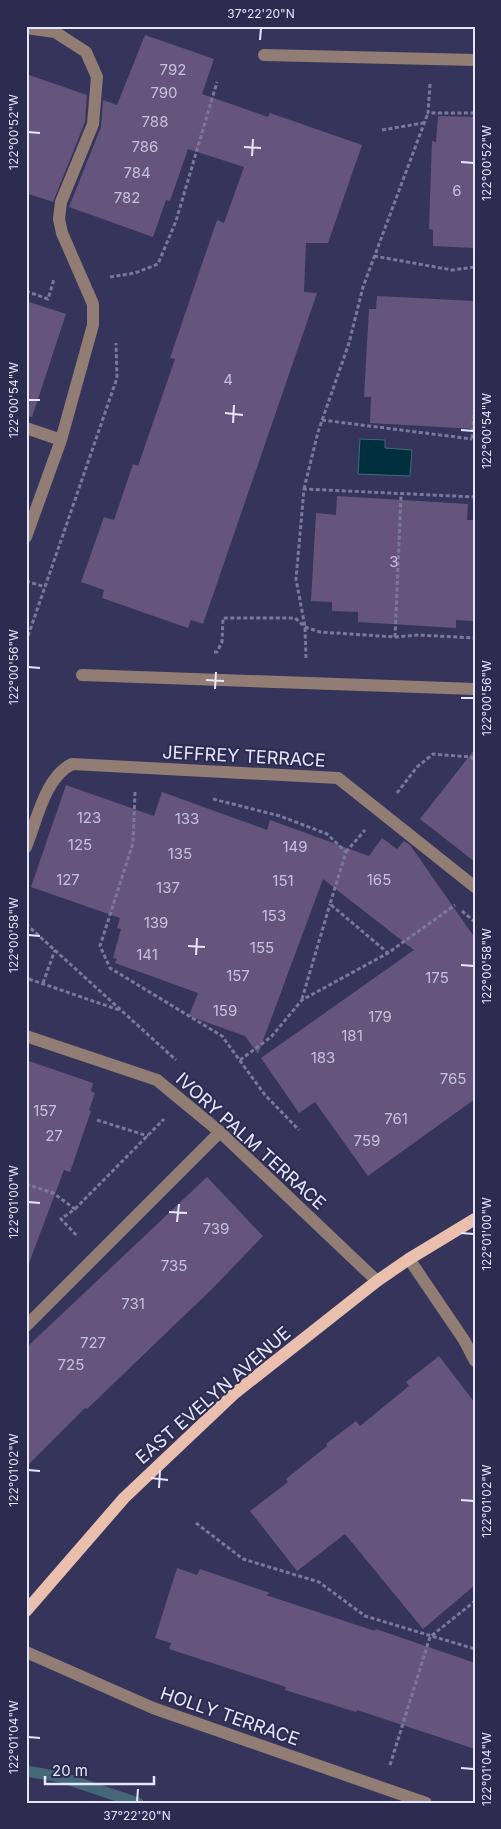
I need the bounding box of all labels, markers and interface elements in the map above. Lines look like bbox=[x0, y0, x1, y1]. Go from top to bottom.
text: 37°22'20"N bbox=[227, 6, 295, 21]
house number: 792 bbox=[160, 60, 186, 79]
house number: 790 bbox=[150, 83, 178, 102]
text: 122°00'52"W bbox=[6, 94, 21, 170]
house number: 788 bbox=[142, 112, 168, 131]
text: 122°00'52"W bbox=[479, 125, 494, 201]
house number: 786 bbox=[132, 137, 158, 156]
house number: 784 bbox=[123, 163, 151, 182]
house number: 6 bbox=[452, 181, 462, 200]
house number: 782 bbox=[114, 188, 140, 207]
text: 122°00'54"W bbox=[6, 362, 21, 438]
house number: 4 bbox=[223, 370, 233, 389]
text: 122°00'54"W bbox=[479, 393, 494, 469]
house number: 3 bbox=[389, 552, 399, 571]
text: 122°00'56"W bbox=[6, 629, 21, 705]
text: 122°00'56"W bbox=[479, 660, 494, 736]
street label: JEFFREY TERRACE bbox=[162, 741, 326, 771]
house number: 123 bbox=[77, 808, 101, 827]
house number: 133 bbox=[175, 809, 199, 828]
house number: 125 bbox=[68, 835, 92, 854]
house number: 149 bbox=[282, 837, 308, 856]
house number: 135 bbox=[168, 844, 192, 863]
house number: 127 bbox=[56, 870, 80, 889]
house number: 165 bbox=[367, 870, 391, 889]
house number: 151 bbox=[272, 871, 294, 890]
house number: 137 bbox=[156, 878, 180, 897]
text: 122°00'58"W bbox=[6, 897, 21, 973]
house number: 153 bbox=[262, 906, 286, 925]
house number: 139 bbox=[144, 913, 168, 932]
text: 122°00'58"W bbox=[479, 928, 494, 1004]
house number: 155 bbox=[250, 938, 274, 957]
house number: 141 bbox=[136, 945, 158, 964]
house number: 157 bbox=[226, 966, 250, 985]
house number: 175 bbox=[425, 968, 449, 987]
house number: 159 bbox=[213, 1001, 237, 1020]
house number: 179 bbox=[368, 1007, 392, 1026]
house number: 181 bbox=[341, 1026, 363, 1045]
house number: 183 bbox=[311, 1048, 335, 1067]
street label: IVORY PALM TERRACE bbox=[172, 1068, 330, 1214]
house number: 765 bbox=[440, 1069, 466, 1088]
house number: 157 bbox=[33, 1101, 57, 1120]
house number: 761 bbox=[384, 1109, 408, 1128]
house number: 27 bbox=[45, 1126, 63, 1145]
house number: 759 bbox=[354, 1131, 380, 1150]
text: 122°01'00"W bbox=[6, 1165, 21, 1239]
text: 122°01'00"W bbox=[479, 1197, 494, 1271]
house number: 739 bbox=[203, 1219, 229, 1238]
house number: 735 bbox=[161, 1256, 187, 1275]
house number: 731 bbox=[121, 1294, 145, 1313]
street label: EAST EVELYN AVENUE bbox=[131, 1322, 295, 1468]
house number: 727 bbox=[80, 1333, 106, 1352]
house number: 725 bbox=[58, 1355, 84, 1374]
text: 122°01'02"W bbox=[6, 1433, 21, 1507]
text: 122°01'02"W bbox=[479, 1464, 494, 1538]
street label: HOLLY TERRACE bbox=[158, 1682, 302, 1750]
text: 122°01'04"W bbox=[6, 1700, 21, 1774]
text: 122°01'04"W bbox=[479, 1732, 494, 1806]
scale bar bbox=[45, 1754, 154, 1786]
text: 20 m bbox=[52, 1761, 88, 1780]
text: 37°22'20"N bbox=[103, 1808, 171, 1823]

